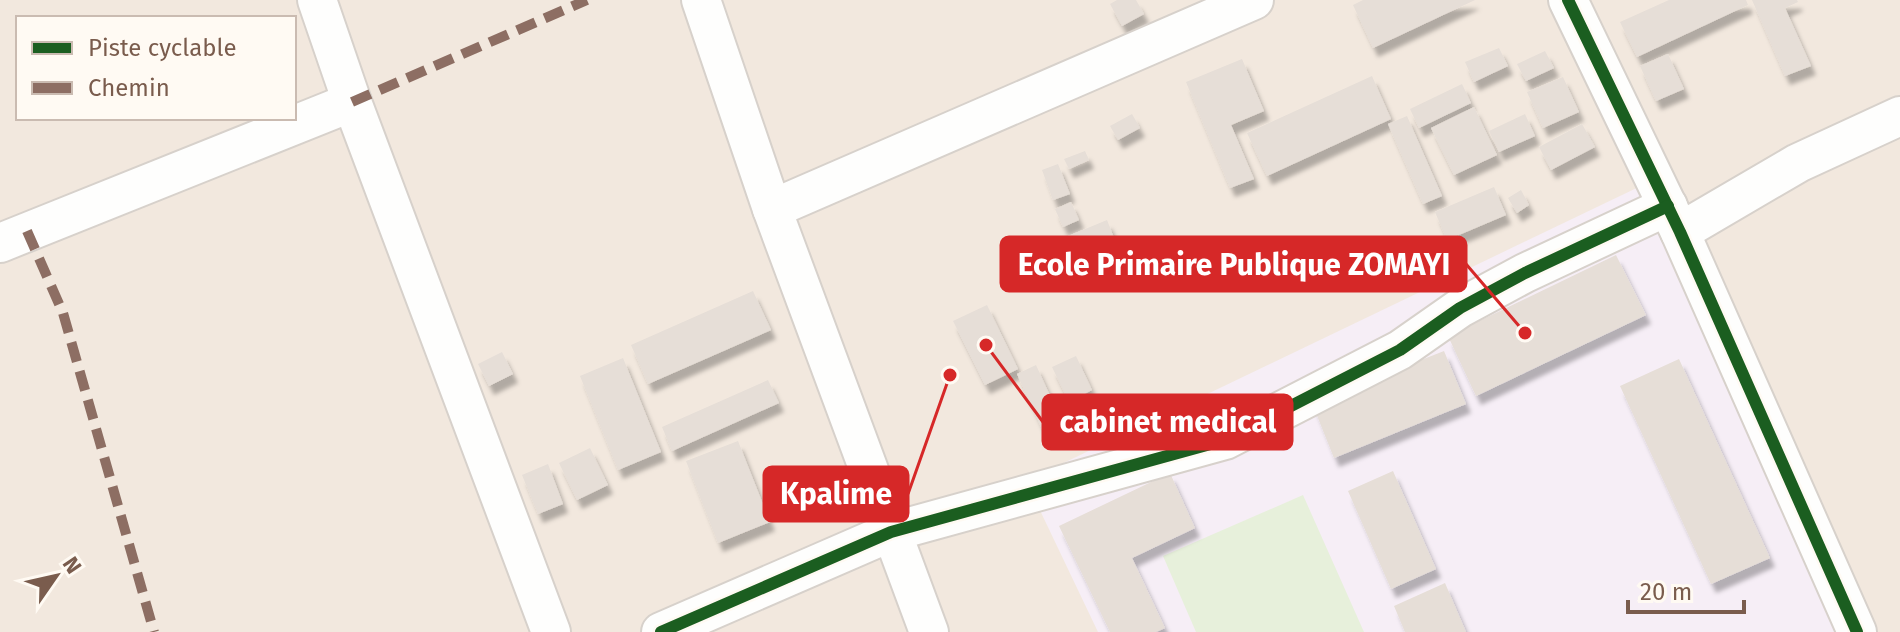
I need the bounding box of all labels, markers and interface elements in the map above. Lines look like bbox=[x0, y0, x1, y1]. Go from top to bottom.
legend bbox=[16, 16, 296, 120]
text: Piste cyclable bbox=[88, 34, 237, 62]
text: Chemin bbox=[88, 74, 170, 102]
callout: Ecole Primaire Publique ZOMAYI bbox=[1001, 237, 1466, 291]
text: Ecole Primaire Publique ZOMAYI bbox=[1018, 247, 1450, 283]
callout: cabinet medical bbox=[1043, 395, 1292, 449]
text: cabinet medical bbox=[1060, 404, 1277, 440]
callout: Kpalime bbox=[764, 467, 908, 521]
text: Kpalime bbox=[780, 476, 892, 512]
north arrow bbox=[16, 536, 96, 616]
text: N bbox=[57, 551, 87, 579]
scale bar bbox=[1628, 564, 1744, 614]
text: 20 m bbox=[1640, 578, 1692, 606]

